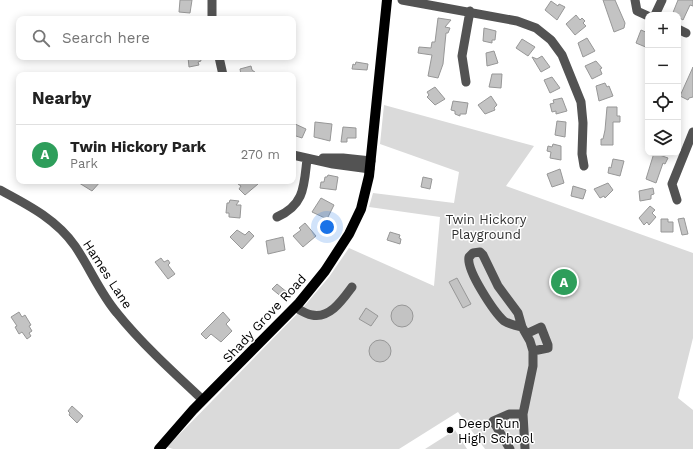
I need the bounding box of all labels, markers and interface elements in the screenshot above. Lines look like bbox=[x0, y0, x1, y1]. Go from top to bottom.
map controls bbox=[645, 12, 681, 156]
button: + bbox=[645, 12, 681, 48]
search box bbox=[16, 16, 296, 60]
icon: search bbox=[30, 27, 52, 49]
text: Search here bbox=[62, 29, 150, 47]
button: − bbox=[645, 48, 681, 84]
button: locate bbox=[645, 84, 681, 120]
text: Nearby bbox=[32, 88, 91, 108]
button: layers bbox=[645, 120, 681, 156]
text: Twin Hickory Park bbox=[70, 138, 206, 156]
text: A bbox=[41, 147, 49, 162]
text: 270 m bbox=[241, 147, 280, 162]
text: Park bbox=[70, 156, 98, 171]
park label: Twin Hickory Playground bbox=[445, 212, 527, 242]
your location bbox=[317, 217, 337, 237]
street label: Hames Lane bbox=[80, 237, 135, 311]
pin: A bbox=[551, 267, 577, 297]
street label: Shady Grove Road bbox=[220, 271, 309, 366]
place label: Deep Run High School bbox=[458, 416, 534, 446]
marker: Deep Run High School bbox=[445, 425, 455, 435]

